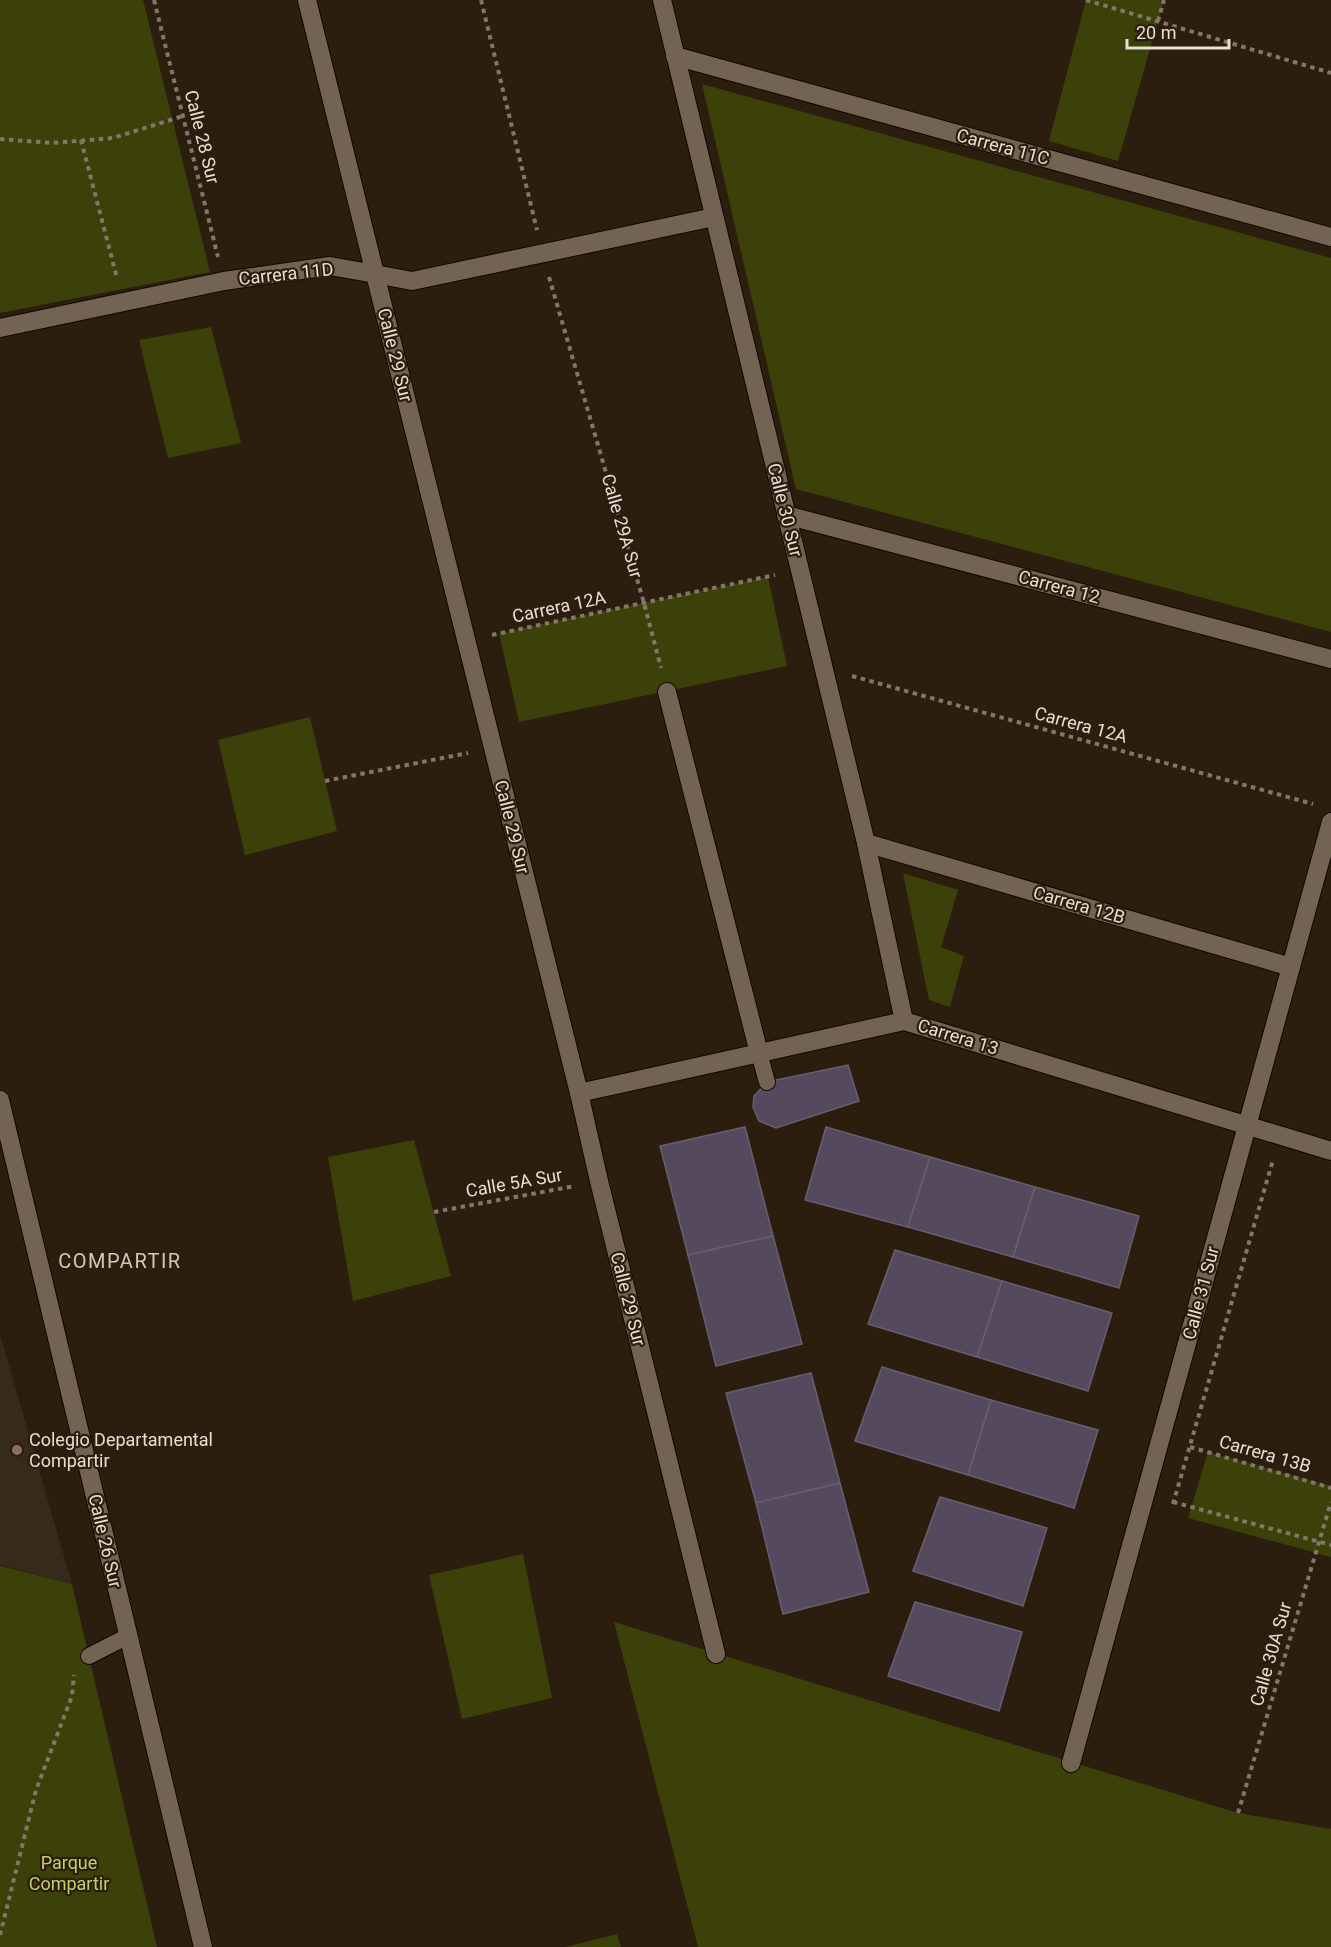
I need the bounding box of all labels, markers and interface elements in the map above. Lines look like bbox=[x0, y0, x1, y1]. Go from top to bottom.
scale bar bbox=[1127, 12, 1229, 50]
text: 20 m bbox=[1136, 22, 1176, 43]
street label: Calle 28 Sur bbox=[181, 88, 224, 186]
street label: Carrera 11C bbox=[955, 124, 1052, 169]
street label: Carrera 11D bbox=[238, 258, 334, 289]
street label: Calle 29 Sur bbox=[374, 306, 417, 404]
street label: Calle 30 Sur bbox=[764, 461, 807, 559]
street label: Calle 29A Sur bbox=[598, 471, 647, 580]
street label: Carrera 12 bbox=[1016, 566, 1102, 607]
street label: Carrera 12A bbox=[510, 586, 608, 627]
street label: Carrera 12A bbox=[1033, 702, 1130, 747]
street label: Calle 29 Sur bbox=[491, 778, 534, 876]
street label: Carrera 12B bbox=[1031, 881, 1127, 928]
street label: Carrera 13 bbox=[915, 1014, 1001, 1059]
street label: Calle 5A Sur bbox=[464, 1164, 564, 1201]
street label: Calle 31 Sur bbox=[1178, 1244, 1223, 1342]
district label: COMPARTIR bbox=[58, 1249, 182, 1273]
street label: Calle 29 Sur bbox=[607, 1250, 650, 1348]
place label: Colegio Departamental Compartir bbox=[29, 1429, 213, 1471]
street label: Carrera 13B bbox=[1217, 1430, 1313, 1477]
marker: Colegio Departamental Compartir bbox=[10, 1443, 24, 1457]
street label: Calle 26 Sur bbox=[84, 1492, 126, 1590]
street label: Calle 30A Sur bbox=[1246, 1599, 1295, 1708]
park label: Parque Compartir bbox=[29, 1852, 109, 1894]

